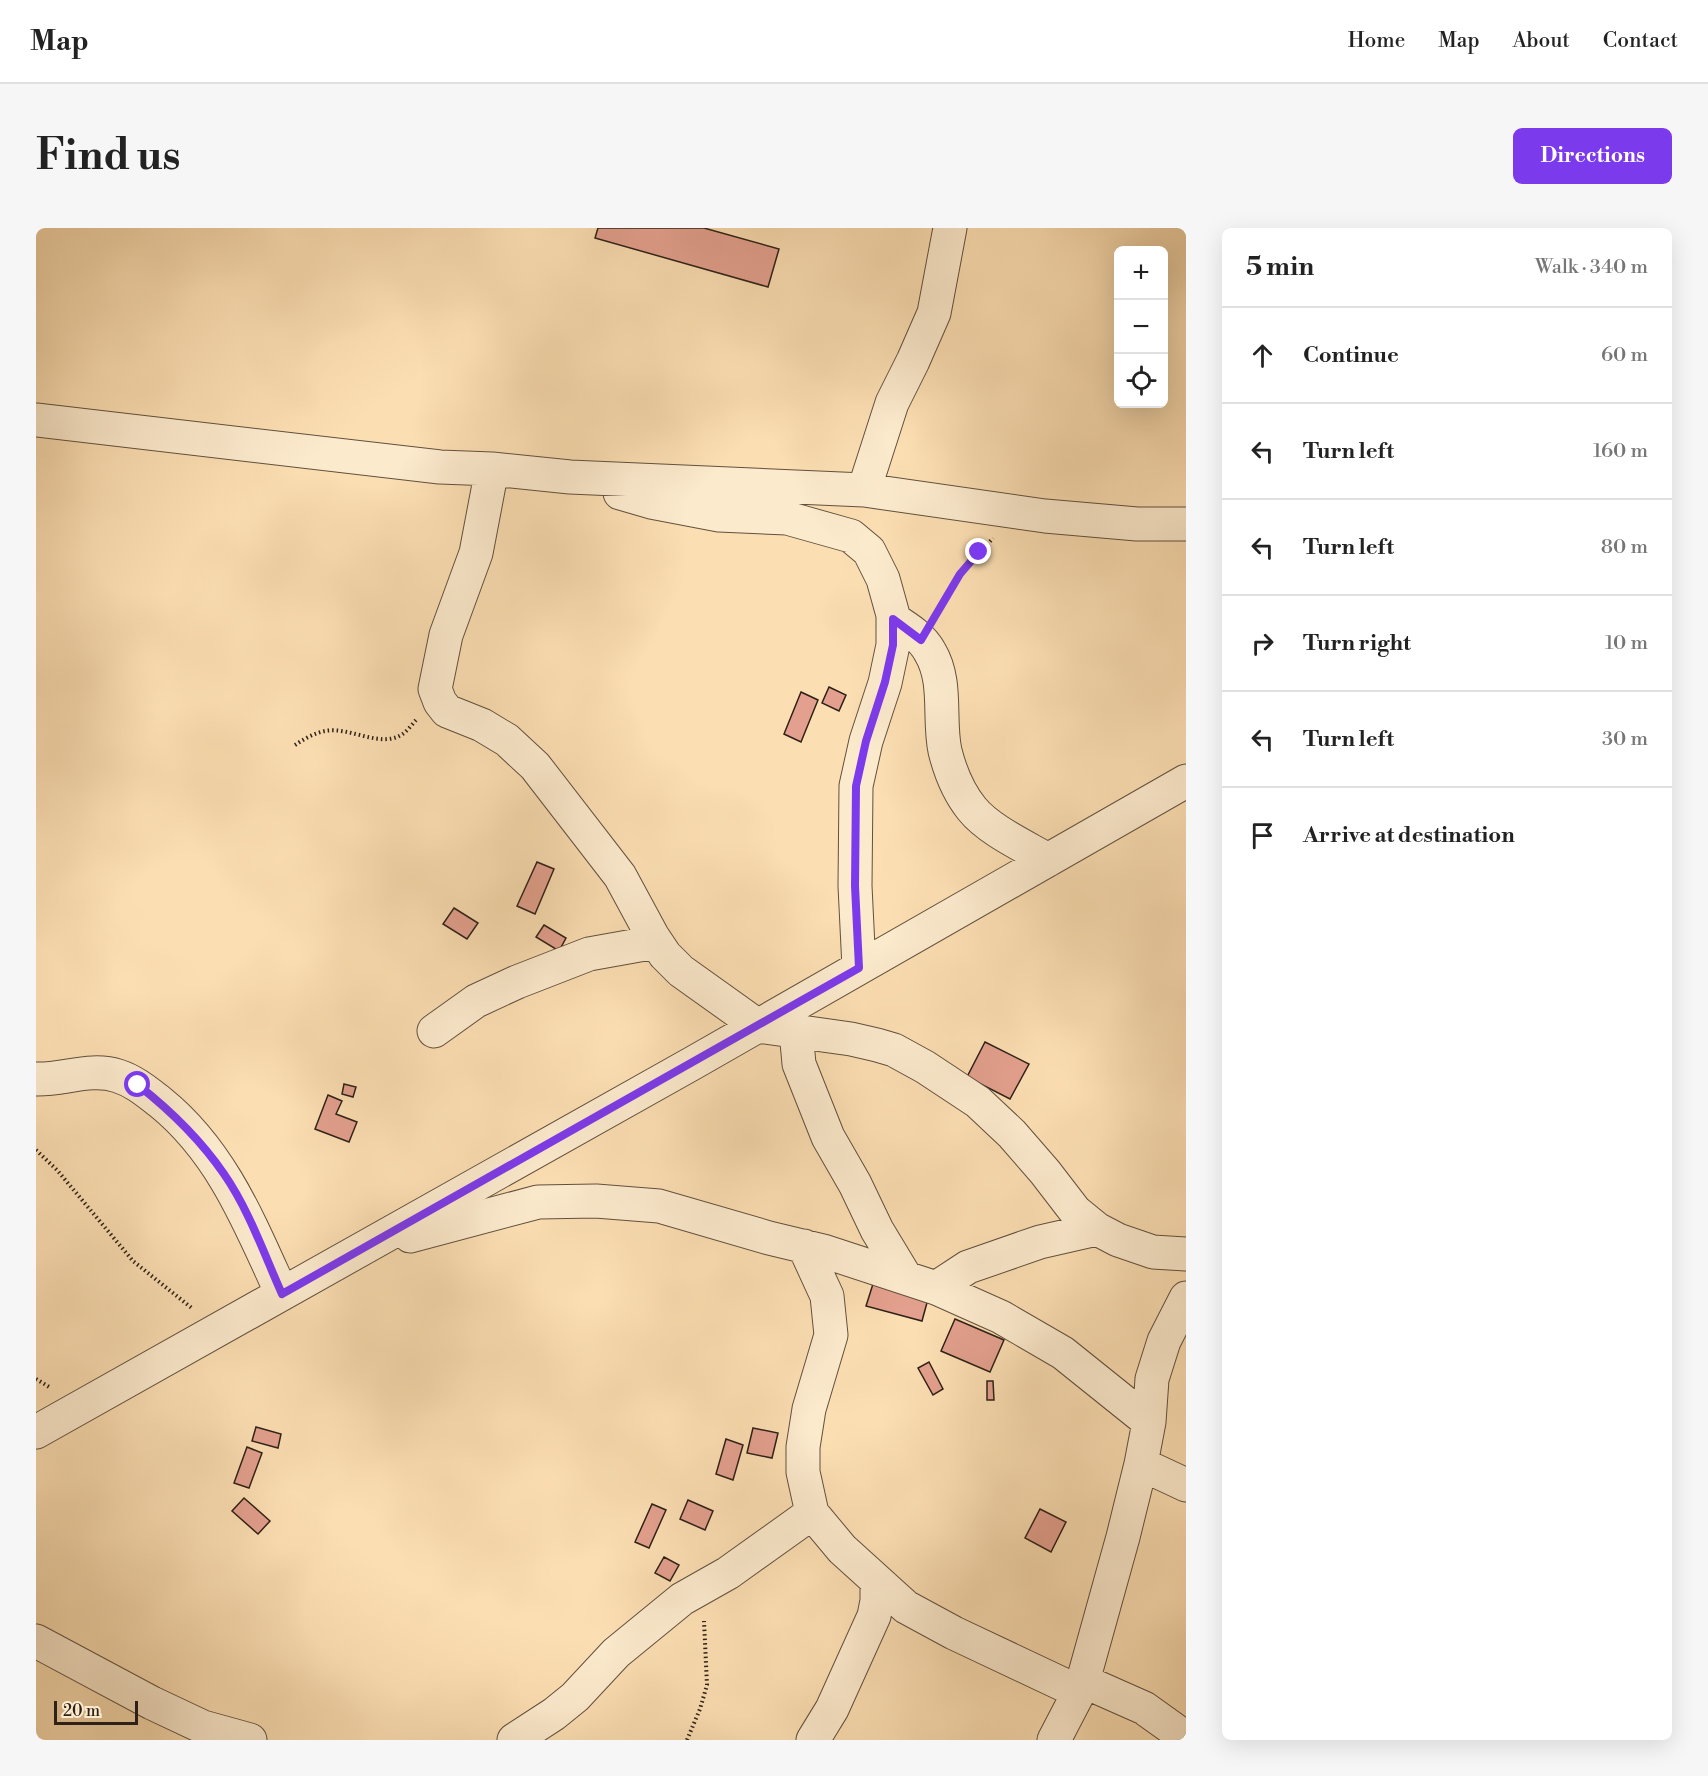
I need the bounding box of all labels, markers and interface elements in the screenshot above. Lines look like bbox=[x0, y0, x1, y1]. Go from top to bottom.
text: Map bbox=[30, 24, 89, 59]
text: Home bbox=[1348, 28, 1405, 54]
text: Map bbox=[1438, 28, 1480, 54]
text: About bbox=[1513, 28, 1570, 54]
text: Contact bbox=[1603, 28, 1678, 54]
button: Directions bbox=[1513, 128, 1672, 184]
text: Find us bbox=[36, 130, 180, 183]
map controls bbox=[1114, 246, 1168, 408]
button: + bbox=[1114, 246, 1168, 300]
text: 5 min bbox=[1246, 251, 1314, 283]
text: Walk · 340 m bbox=[1535, 255, 1648, 280]
button: − bbox=[1114, 300, 1168, 354]
icon: ahead bbox=[1246, 339, 1279, 372]
text: Continue bbox=[1303, 342, 1399, 369]
text: 60 m bbox=[1601, 343, 1648, 368]
button: locate bbox=[1114, 354, 1168, 408]
icon: left bbox=[1246, 435, 1279, 468]
text: Turn left bbox=[1303, 438, 1394, 465]
text: 160 m bbox=[1593, 439, 1648, 464]
icon: left bbox=[1246, 531, 1279, 564]
text: Turn left bbox=[1303, 534, 1394, 561]
text: 80 m bbox=[1601, 535, 1648, 560]
route end bbox=[965, 538, 991, 564]
icon: right bbox=[1246, 627, 1279, 660]
text: Turn right bbox=[1303, 630, 1411, 657]
text: 10 m bbox=[1605, 631, 1648, 656]
icon: left bbox=[1246, 723, 1279, 756]
text: Turn left bbox=[1303, 726, 1394, 753]
text: 30 m bbox=[1602, 727, 1648, 752]
icon: arrive bbox=[1246, 819, 1279, 852]
text: Arrive at destination bbox=[1303, 822, 1515, 849]
route start bbox=[124, 1071, 150, 1097]
scale bar bbox=[54, 1698, 138, 1726]
text: 20 m bbox=[63, 1701, 100, 1721]

